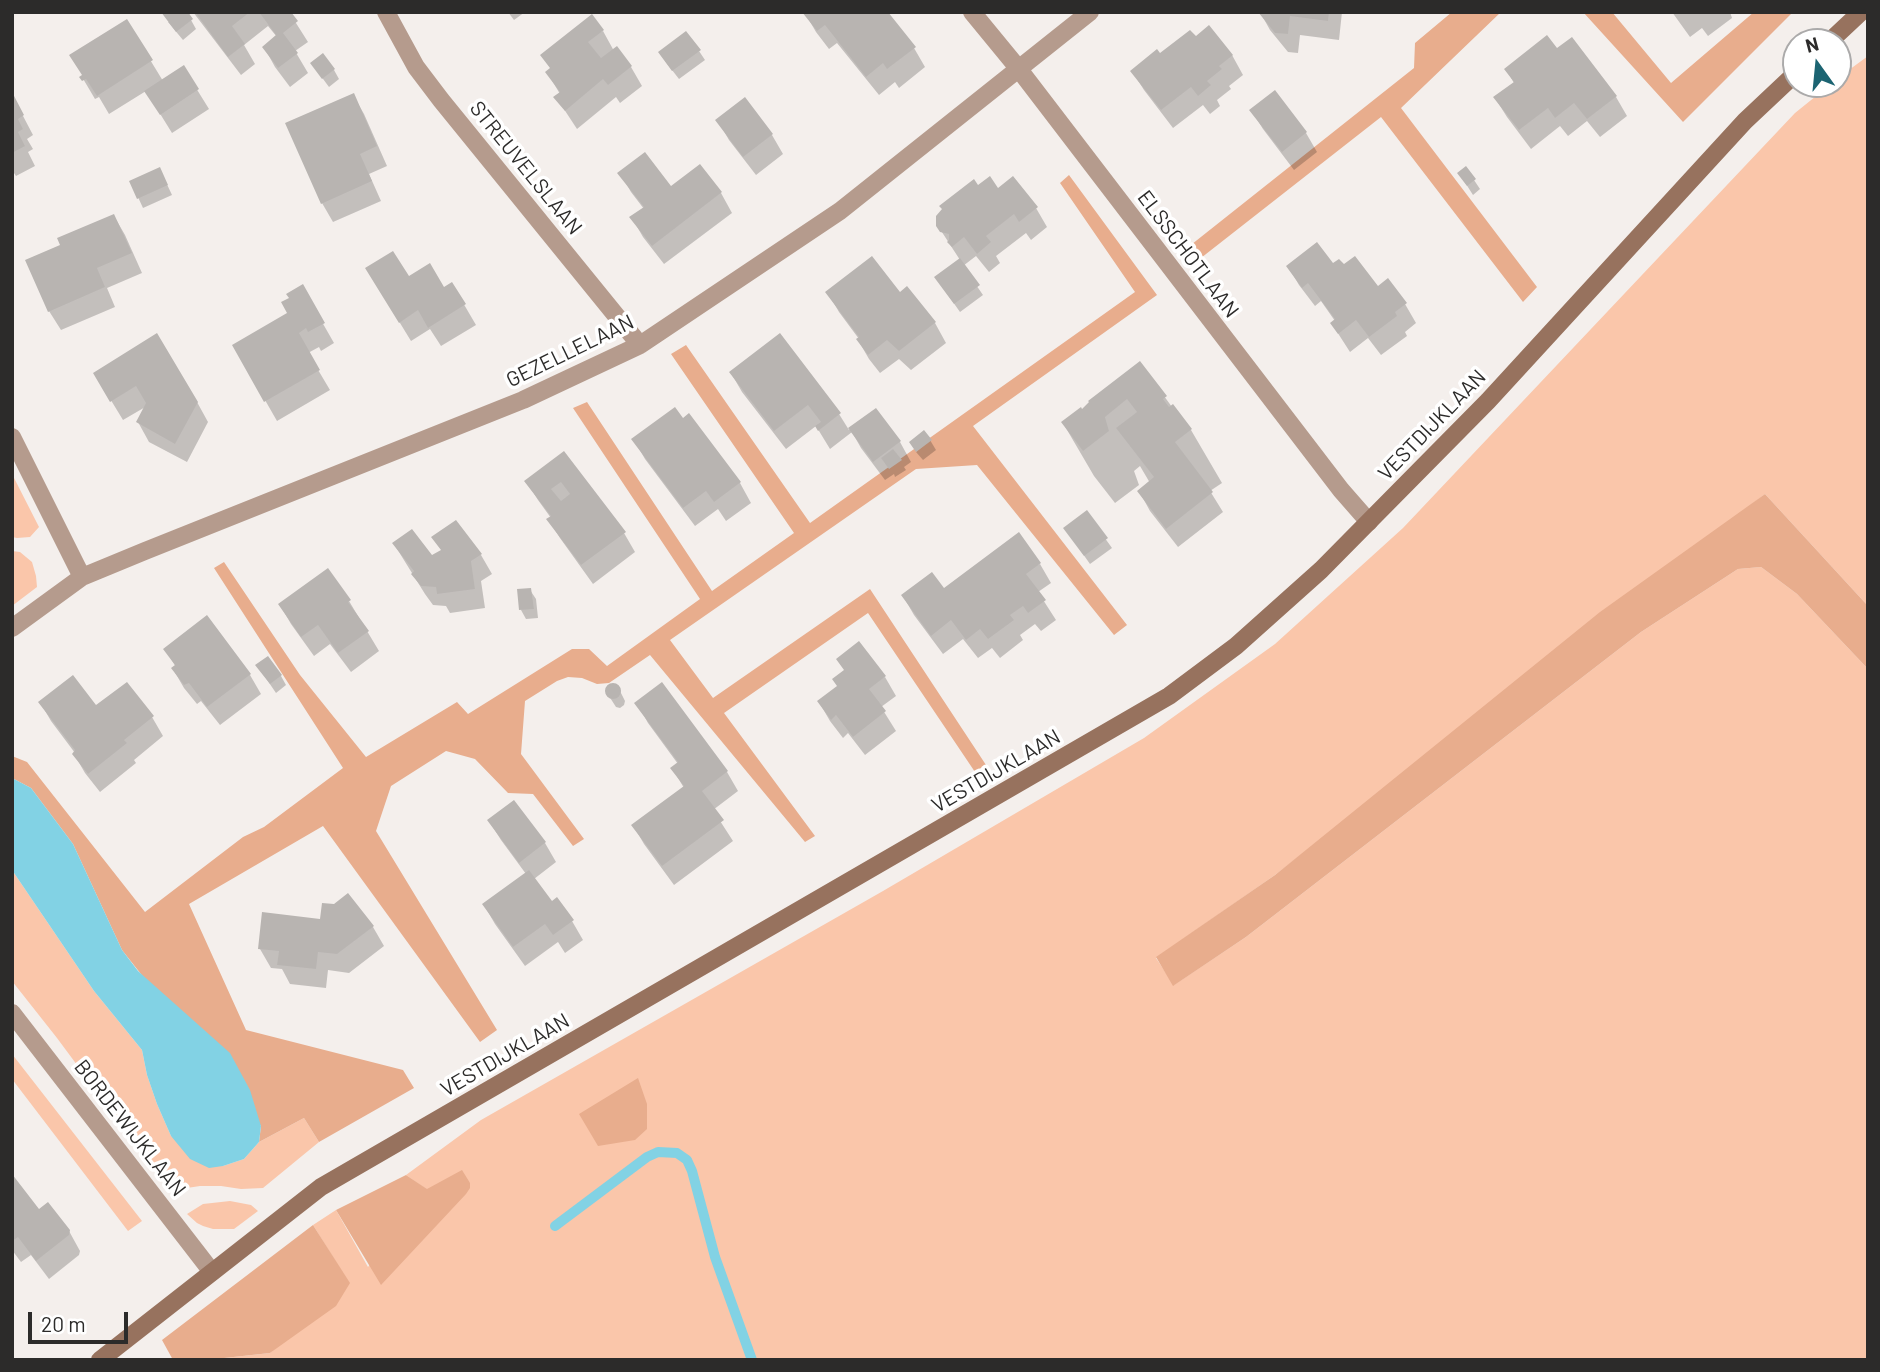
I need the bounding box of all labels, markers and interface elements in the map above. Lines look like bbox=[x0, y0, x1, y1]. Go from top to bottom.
north arrow bbox=[1782, 28, 1852, 98]
text: N bbox=[1803, 31, 1821, 57]
street label: STREUVELSLAAN bbox=[464, 96, 588, 240]
street label: ELSSCHOTLAAN bbox=[1132, 185, 1244, 323]
street label: GEZELLELAAN bbox=[502, 309, 638, 393]
street label: VESTDIJKLAAN bbox=[1373, 364, 1491, 486]
street label: VESTDIJKLAAN bbox=[927, 724, 1065, 818]
street label: VESTDIJKLAAN bbox=[436, 1008, 574, 1102]
street label: BORDEWIJKLAAN bbox=[69, 1055, 191, 1201]
scale bar bbox=[32, 1298, 131, 1342]
text: 20 m bbox=[41, 1311, 86, 1336]

